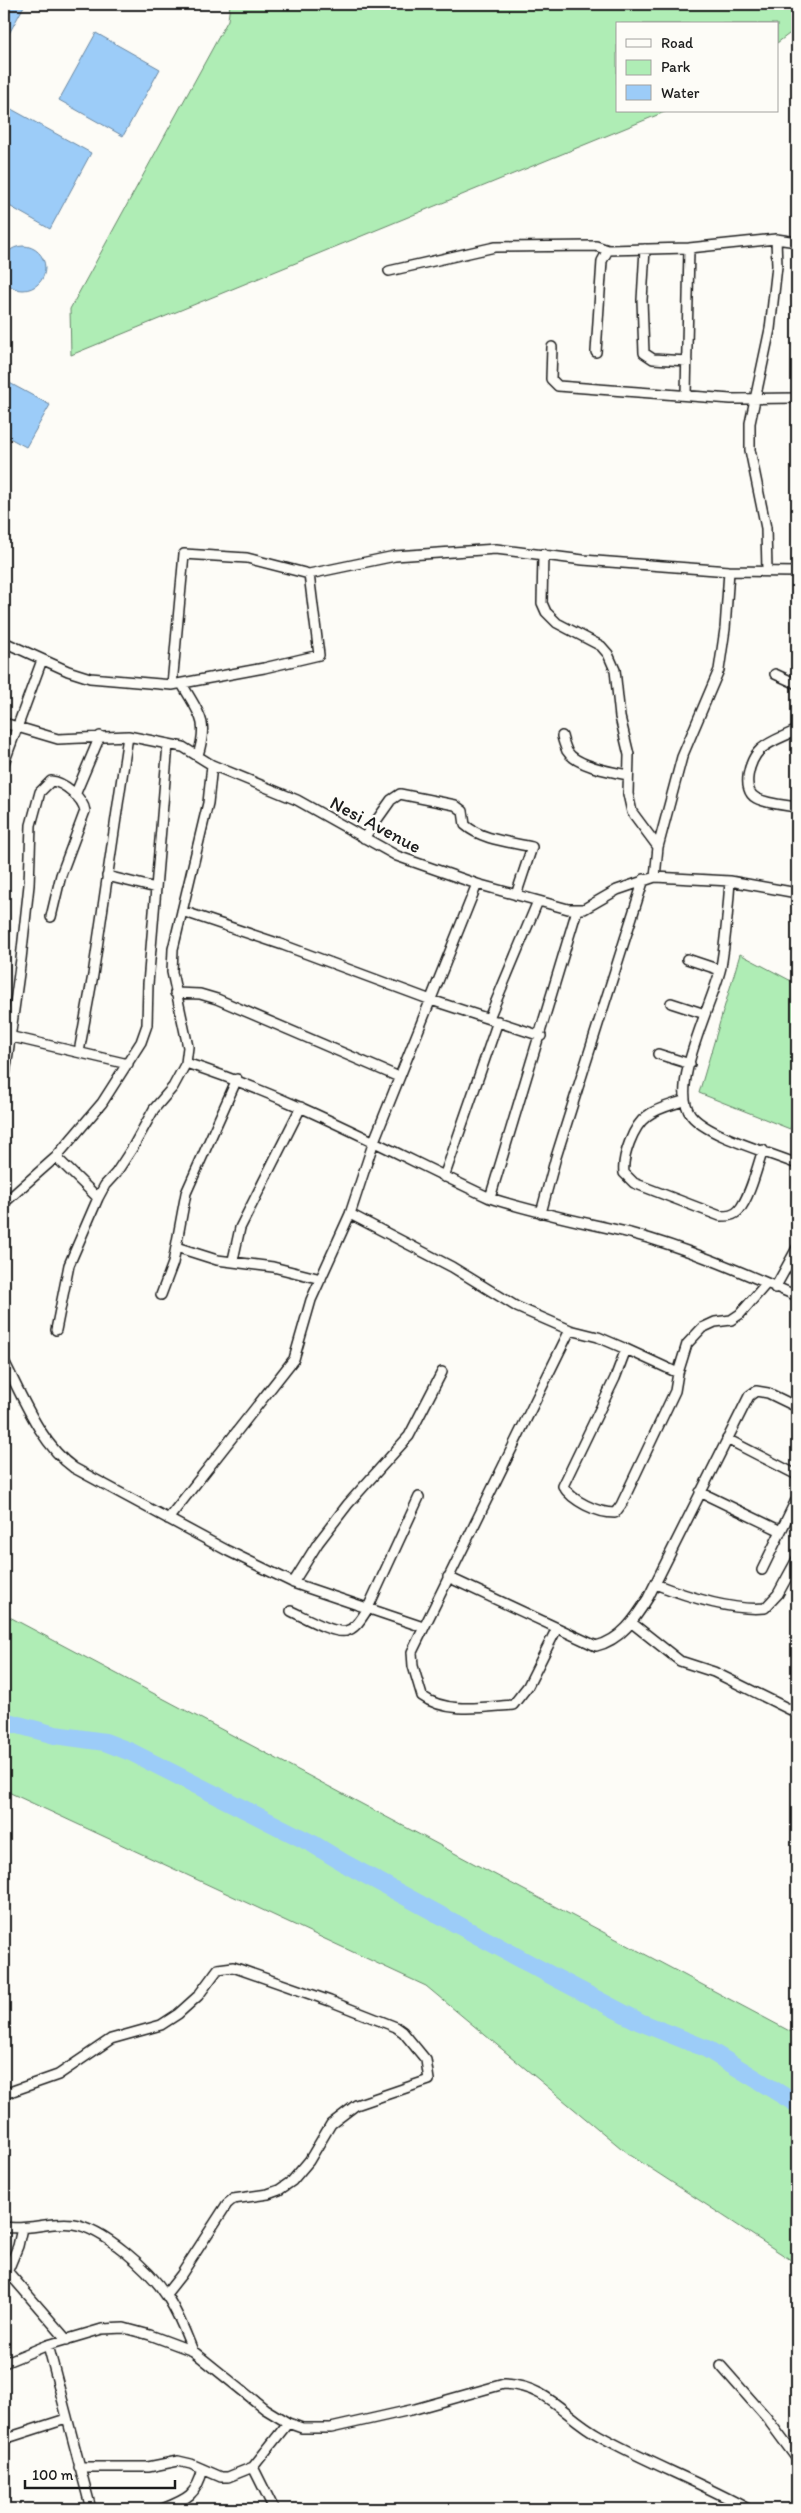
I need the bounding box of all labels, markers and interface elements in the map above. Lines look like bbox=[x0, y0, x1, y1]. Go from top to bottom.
legend bbox=[616, 22, 778, 112]
text: Road bbox=[661, 34, 694, 52]
text: Park bbox=[661, 58, 691, 76]
text: Water bbox=[661, 84, 700, 102]
street label: Nesi Avenue bbox=[326, 791, 425, 858]
scale bar bbox=[25, 2458, 175, 2490]
text: 100 m bbox=[32, 2466, 74, 2484]

